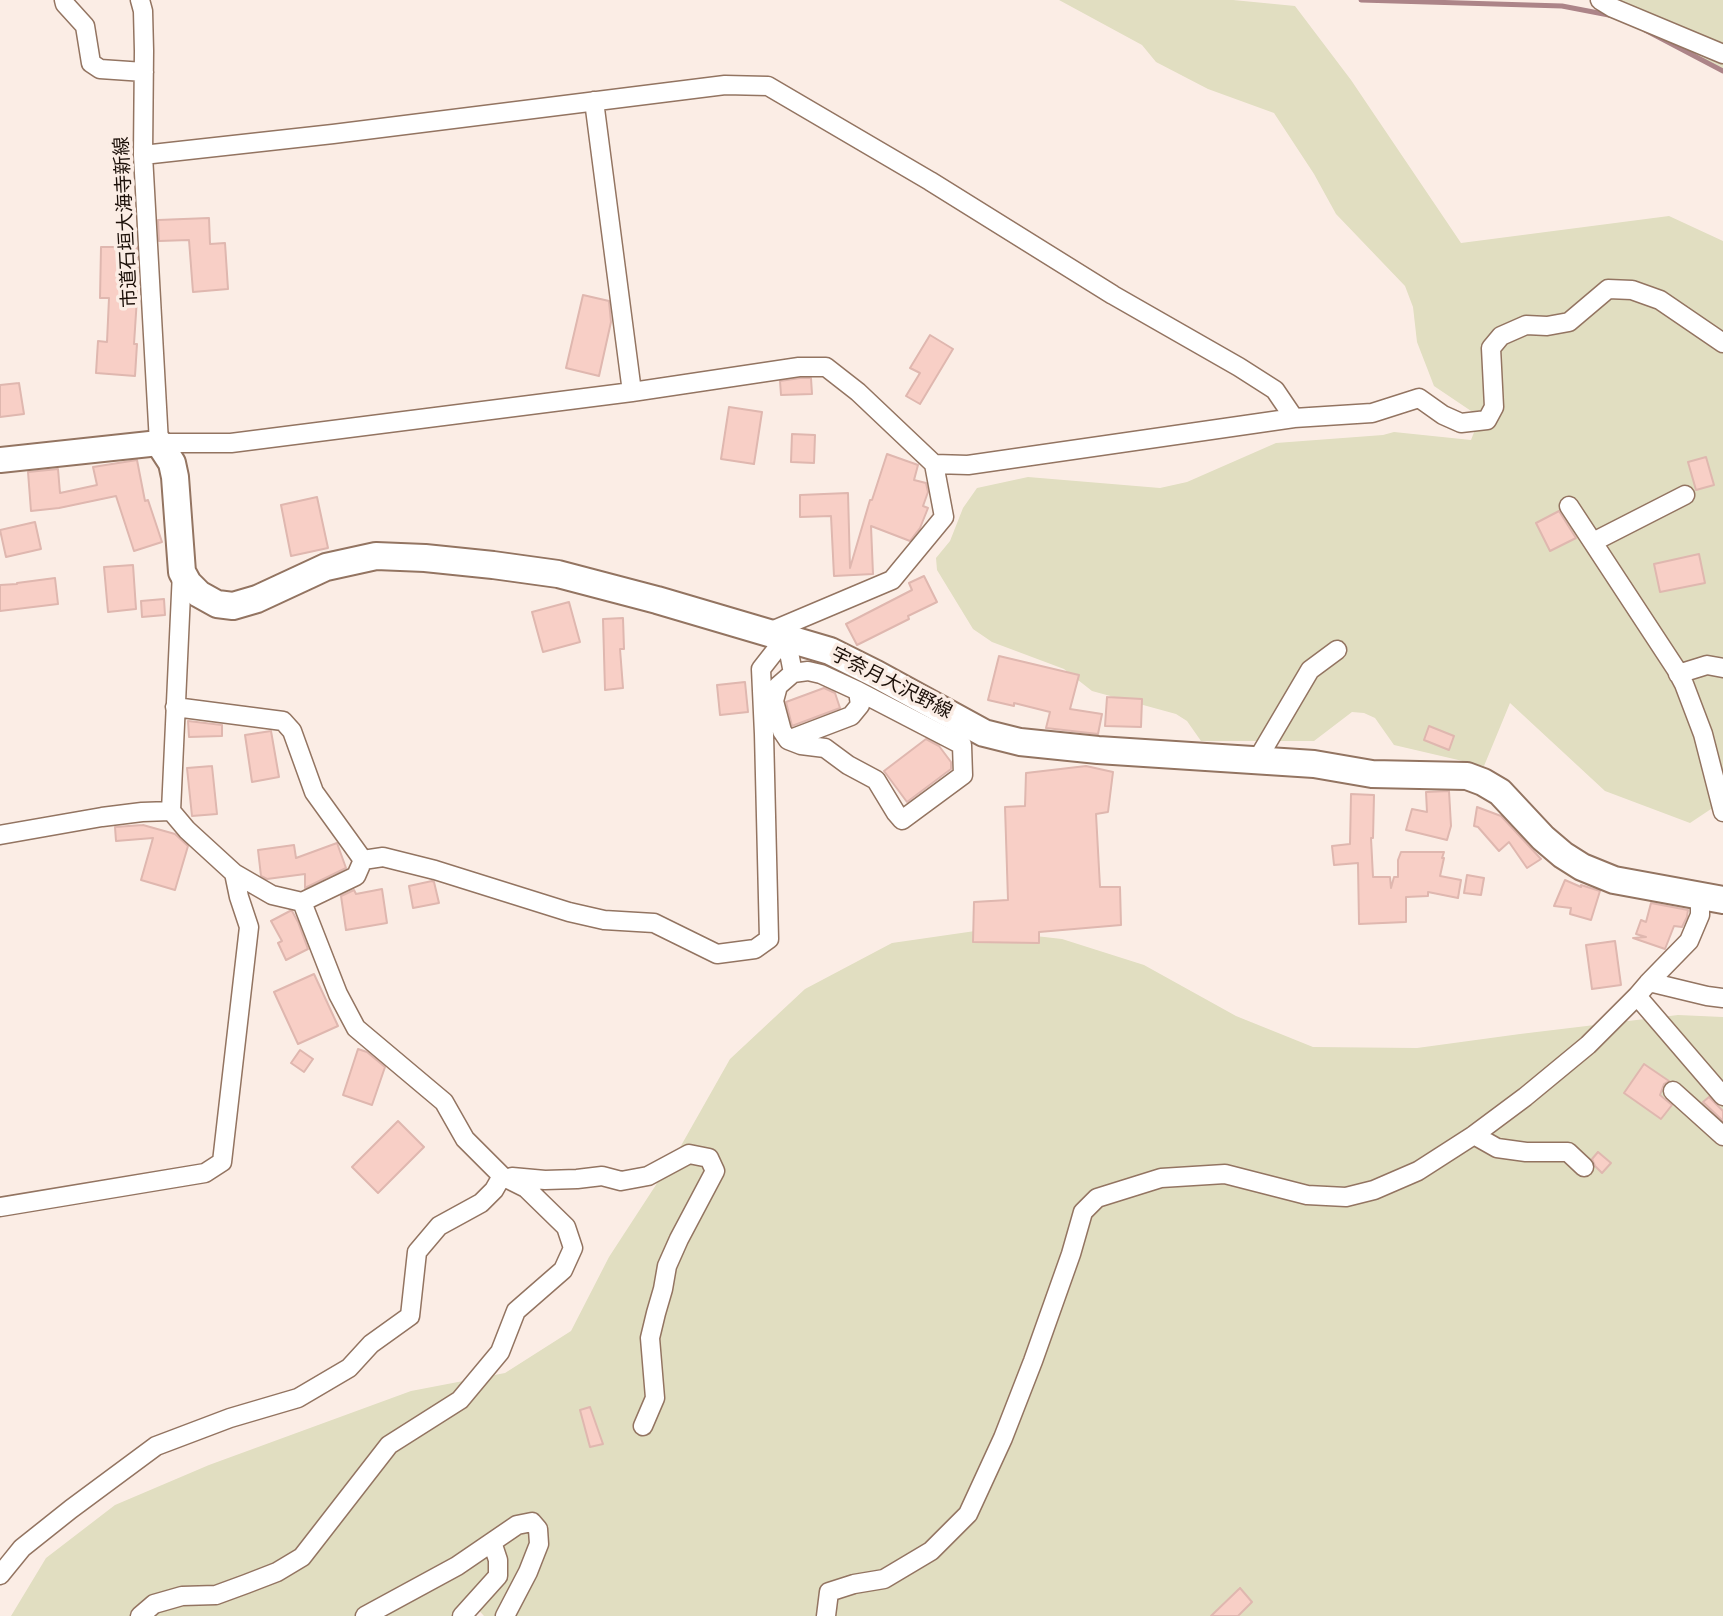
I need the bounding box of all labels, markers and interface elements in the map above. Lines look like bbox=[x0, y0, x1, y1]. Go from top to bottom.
street label: 市道石垣大海寺新線 bbox=[111, 136, 143, 308]
street label: 宇奈月大沢野線 bbox=[827, 644, 955, 724]

